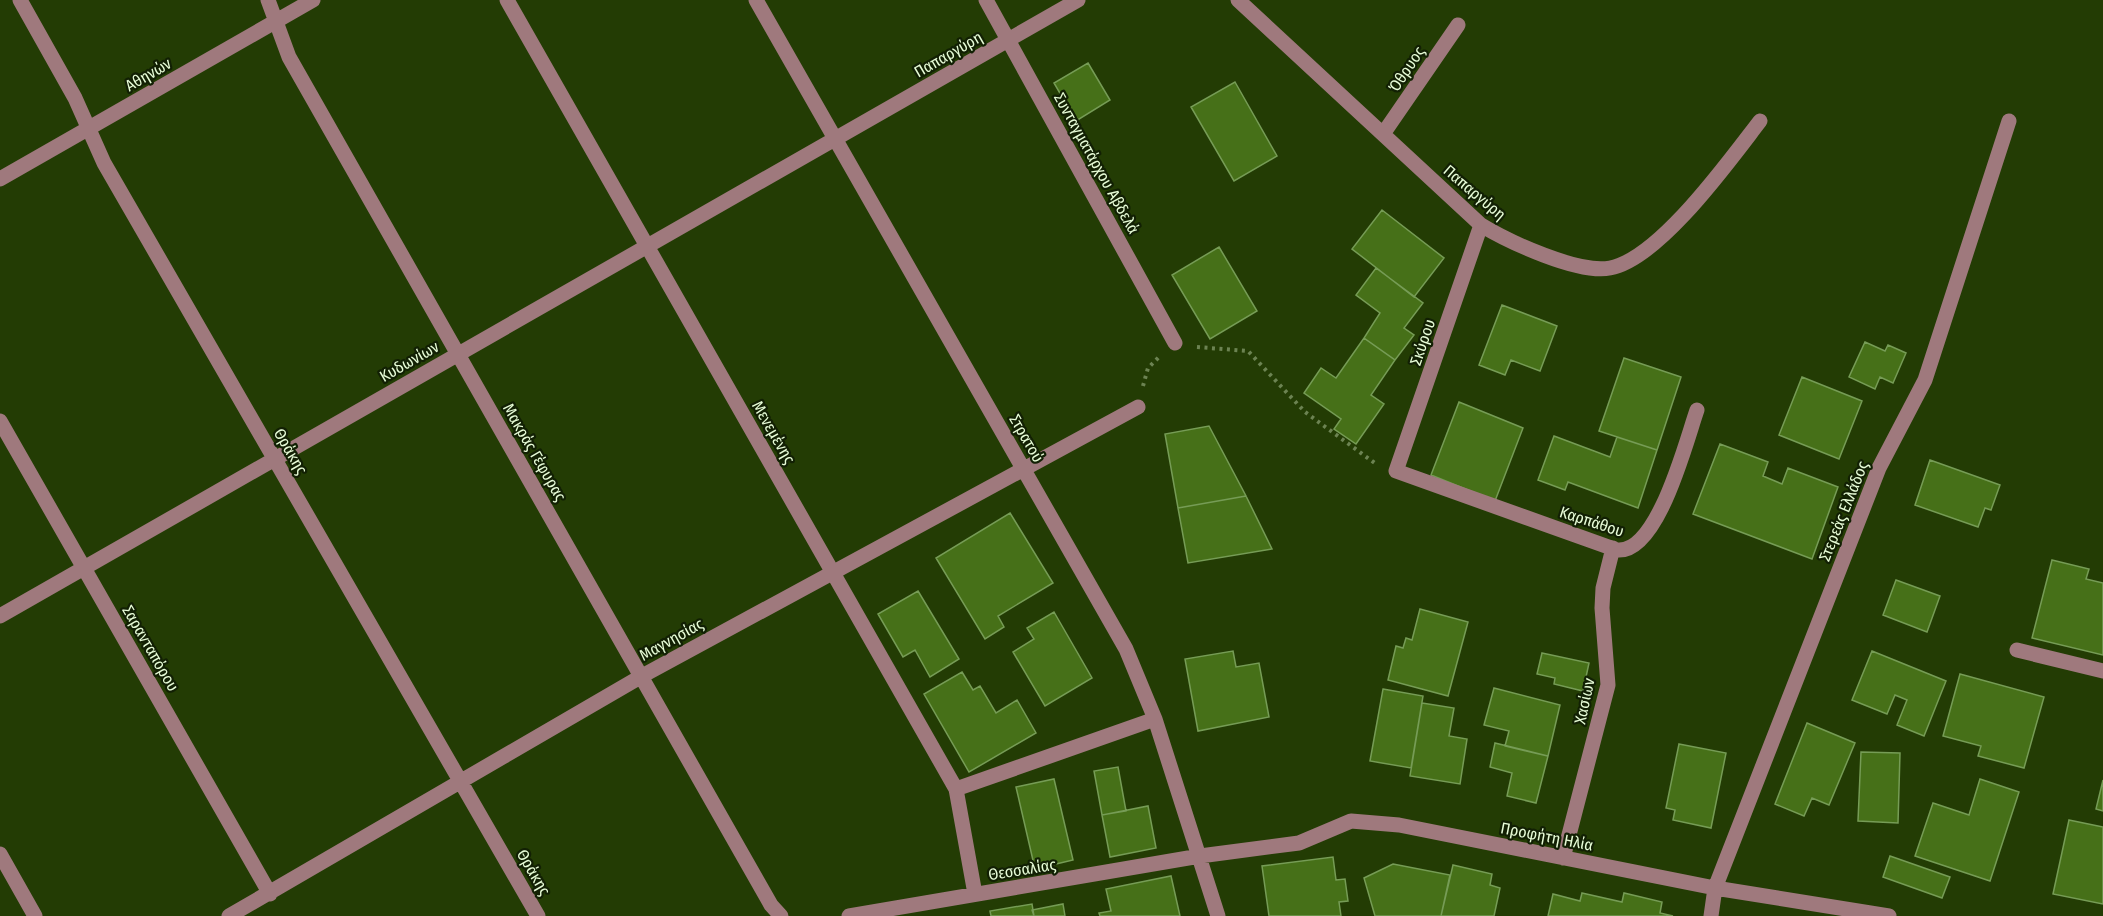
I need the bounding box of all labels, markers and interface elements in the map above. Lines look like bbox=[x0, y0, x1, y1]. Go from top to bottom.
street label: Παπαργύρη bbox=[911, 27, 986, 82]
street label: Όθρυος bbox=[1384, 43, 1429, 96]
street label: Αθηνών bbox=[122, 54, 175, 95]
street label: Συνταγματάρχου Αβδελά bbox=[1050, 89, 1143, 237]
street label: Παπαργύρη bbox=[1440, 161, 1510, 224]
street label: Σκύρου bbox=[1406, 317, 1439, 368]
street label: Κυδωνίων bbox=[376, 337, 442, 386]
street label: Μενεμένης bbox=[748, 398, 799, 467]
street label: Μακράς Γέφυρας bbox=[499, 400, 570, 505]
street label: Στρατού bbox=[1005, 411, 1048, 466]
street label: Θράκης bbox=[270, 425, 311, 478]
street label: Στερεάς Ελλάδος bbox=[1815, 458, 1872, 564]
street label: Καρπάθου bbox=[1557, 502, 1627, 541]
street label: Σαρανταπόρου bbox=[118, 602, 183, 695]
street label: Μαγνησίας bbox=[636, 614, 707, 665]
street label: Χασίων bbox=[1570, 676, 1599, 726]
street label: Προφήτη Ηλία bbox=[1499, 818, 1595, 855]
street label: Θράκης bbox=[513, 846, 554, 899]
street label: Θεσσαλίας bbox=[987, 855, 1057, 884]

